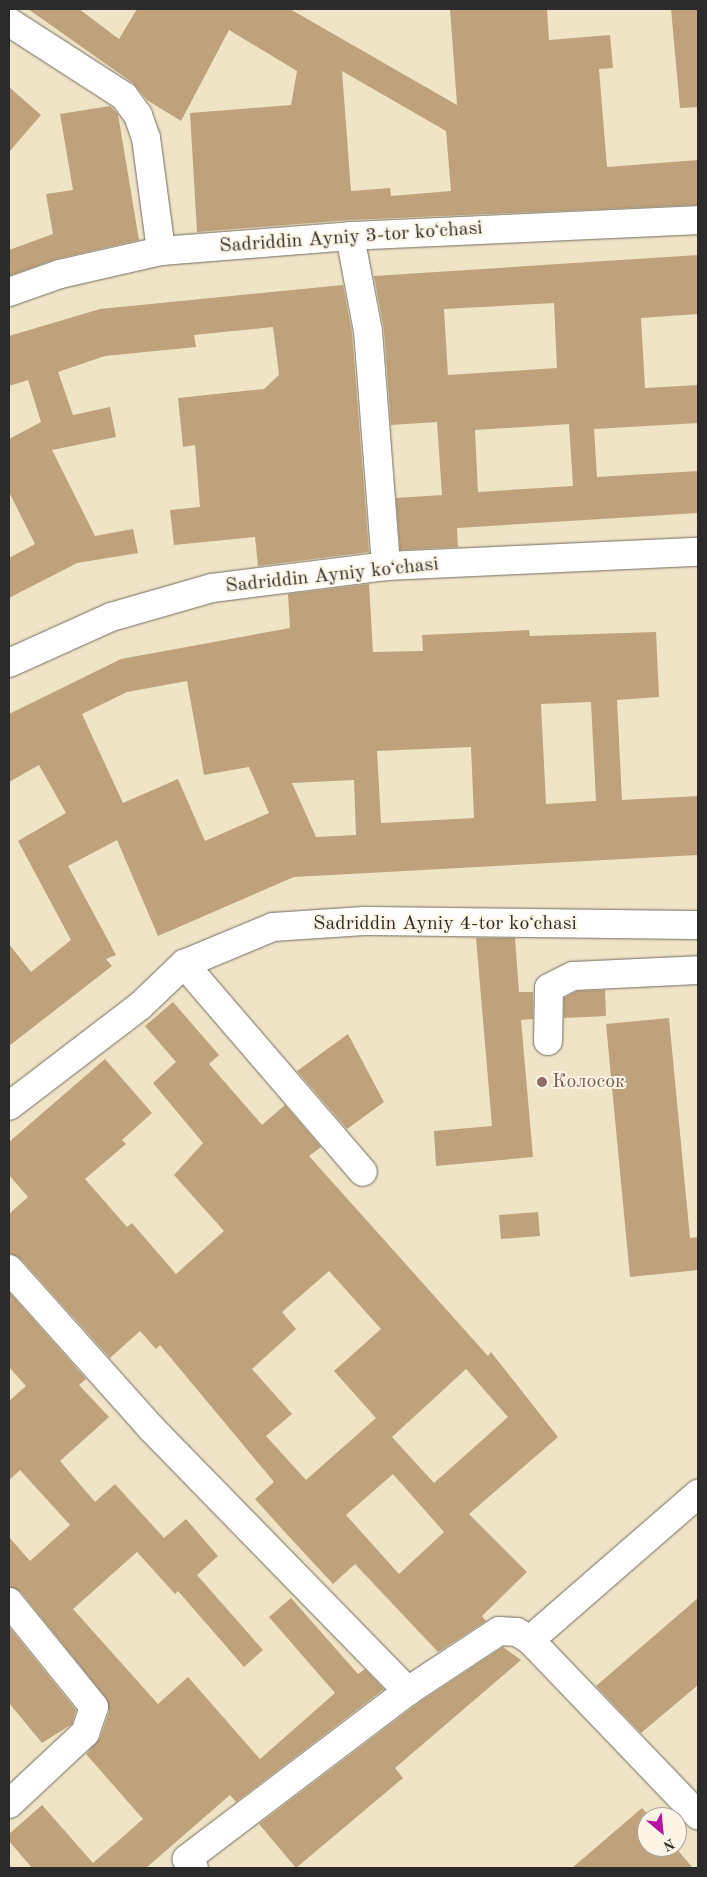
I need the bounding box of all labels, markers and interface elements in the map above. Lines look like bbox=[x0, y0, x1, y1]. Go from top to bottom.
street label: Sadriddin Ayniy 3-tor koʻchasi bbox=[218, 217, 484, 259]
street label: Sadriddin Ayniy koʻchasi bbox=[224, 553, 440, 599]
street label: Sadriddin Ayniy 4-tor koʻchasi bbox=[313, 912, 577, 936]
place label: Колосок bbox=[552, 1070, 625, 1094]
marker: Колосок bbox=[536, 1076, 548, 1088]
north arrow bbox=[637, 1807, 687, 1857]
text: N bbox=[661, 1836, 677, 1853]

